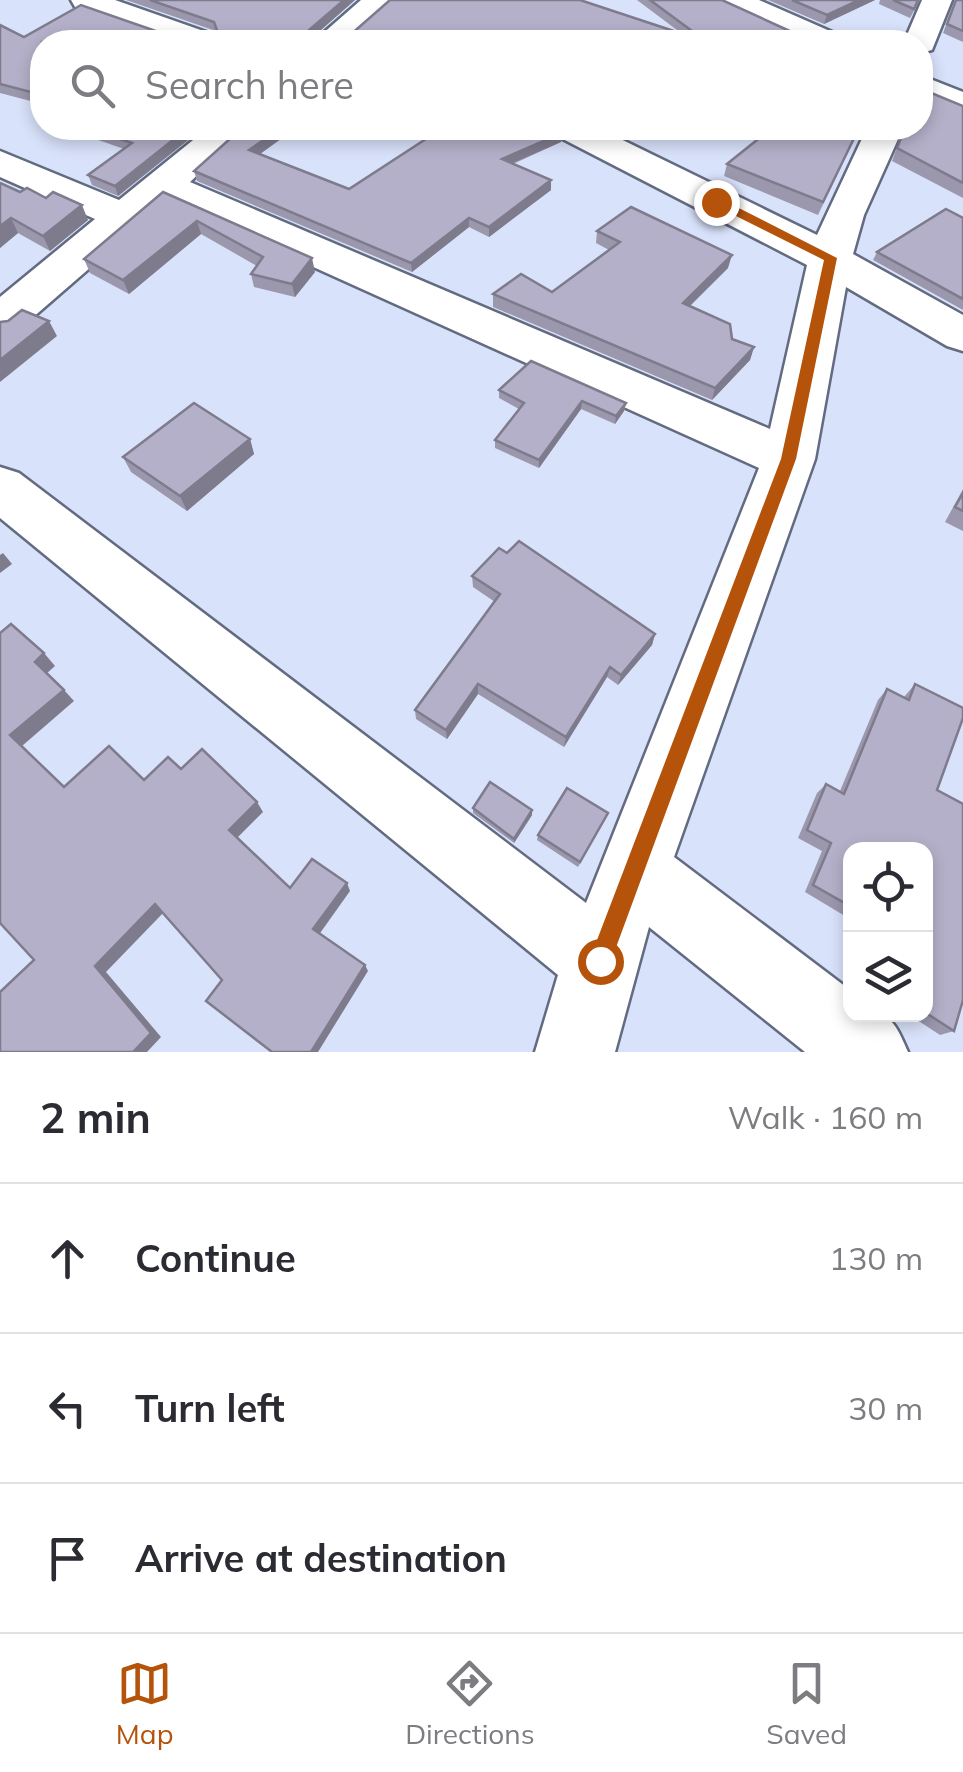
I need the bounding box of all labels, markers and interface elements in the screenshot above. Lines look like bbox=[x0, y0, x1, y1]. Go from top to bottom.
search box bbox=[30, 30, 933, 140]
icon: search bbox=[65, 58, 120, 113]
text: Search here bbox=[145, 61, 354, 109]
route end bbox=[694, 180, 740, 226]
map controls bbox=[843, 842, 933, 1022]
button: locate bbox=[843, 842, 933, 932]
button: layers bbox=[843, 932, 933, 1022]
route start bbox=[578, 939, 624, 985]
text: 2 min bbox=[40, 1091, 151, 1144]
text: Walk · 160 m bbox=[728, 1097, 923, 1137]
icon: ahead bbox=[40, 1231, 95, 1286]
text: Continue bbox=[135, 1234, 296, 1282]
text: 130 m bbox=[829, 1238, 923, 1278]
icon: left bbox=[40, 1381, 95, 1436]
text: Turn left bbox=[135, 1384, 285, 1432]
text: 30 m bbox=[848, 1388, 923, 1428]
icon: arrive bbox=[40, 1531, 95, 1586]
text: Arrive at destination bbox=[135, 1534, 507, 1582]
tab: Map bbox=[116, 1656, 173, 1751]
tab: Directions bbox=[405, 1656, 535, 1751]
tab: Saved bbox=[766, 1656, 847, 1751]

